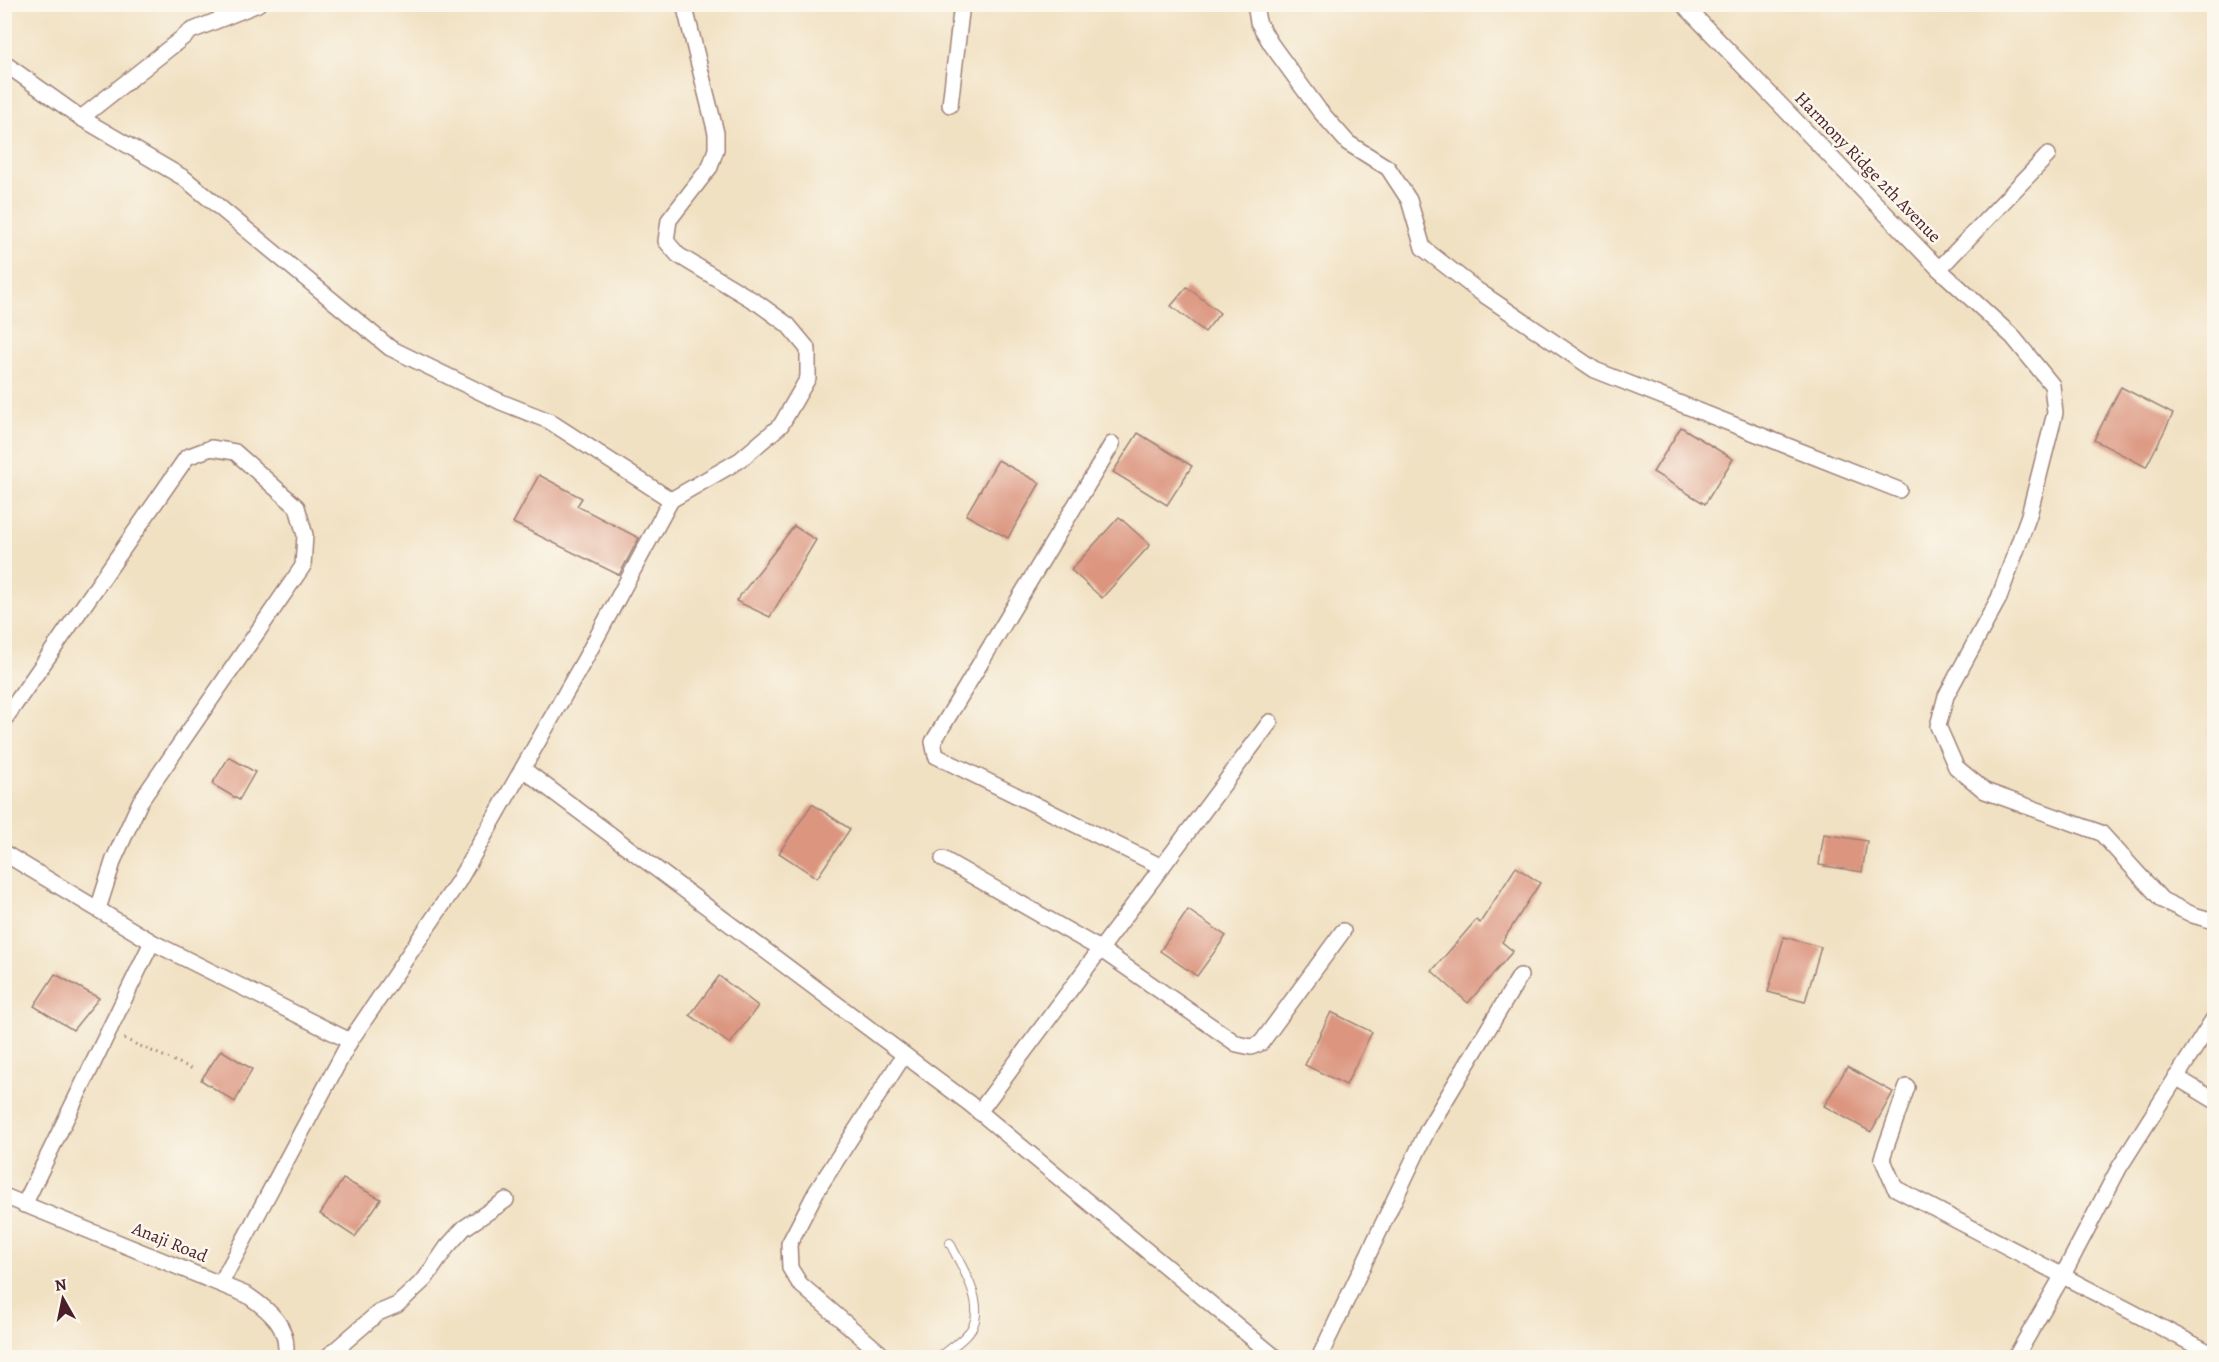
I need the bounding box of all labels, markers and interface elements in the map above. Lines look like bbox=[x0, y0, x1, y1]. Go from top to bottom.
street label: Harmony Ridge 2th Avenue bbox=[1790, 86, 1946, 248]
street label: Anaji Road bbox=[128, 1216, 211, 1268]
north arrow bbox=[33, 1269, 93, 1329]
text: N bbox=[53, 1273, 69, 1297]

